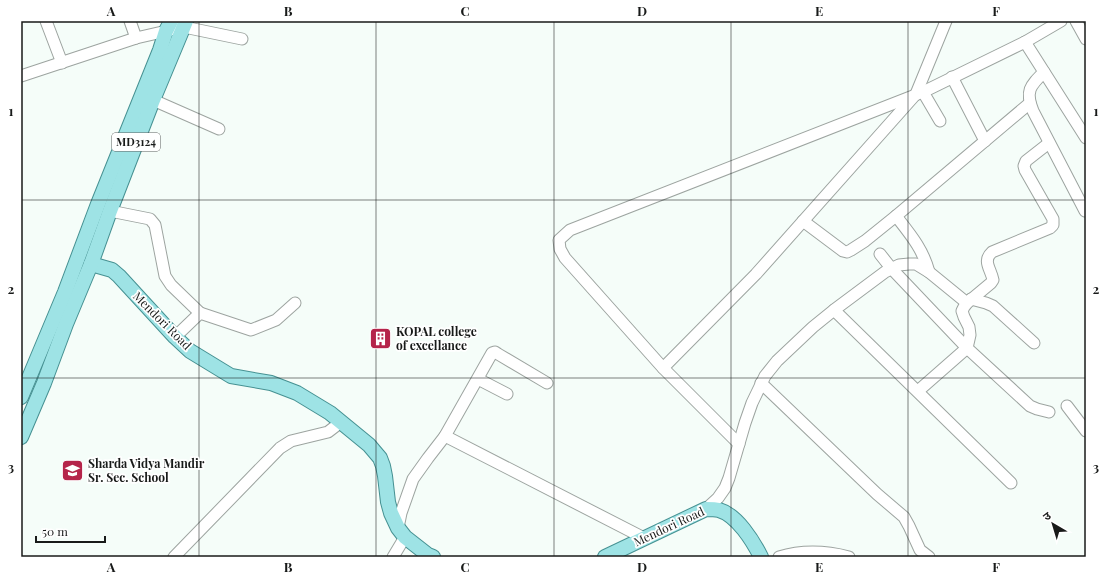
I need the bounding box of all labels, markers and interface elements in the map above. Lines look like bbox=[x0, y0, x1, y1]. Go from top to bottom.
text: A bbox=[106, 2, 116, 19]
text: B bbox=[284, 2, 293, 19]
text: C bbox=[460, 2, 470, 19]
text: D bbox=[637, 2, 647, 19]
text: E bbox=[815, 2, 823, 19]
text: F bbox=[992, 2, 1000, 19]
text: 1 bbox=[9, 102, 14, 119]
text: 1 bbox=[1094, 102, 1099, 119]
road number: MD3124 bbox=[112, 133, 160, 151]
text: 2 bbox=[8, 280, 15, 297]
text: 2 bbox=[1093, 280, 1100, 297]
street label: Mendori Road bbox=[130, 288, 195, 353]
place label: KOPAL college of excellance bbox=[396, 323, 477, 353]
building icon: KOPAL college of excellance bbox=[368, 326, 394, 352]
place label: Sharda Vidya Mandir Sr. Sec. School bbox=[88, 455, 205, 485]
text: 3 bbox=[8, 458, 14, 475]
school or university icon: Sharda Vidya Mandir Sr. Sec. School bbox=[60, 458, 86, 484]
text: 3 bbox=[1093, 458, 1099, 475]
street label: Mendori Road bbox=[631, 503, 706, 549]
north arrow bbox=[1033, 504, 1073, 544]
text: उ bbox=[1039, 507, 1054, 524]
scale bar bbox=[36, 518, 105, 544]
text: 50 m bbox=[42, 523, 68, 539]
text: A bbox=[106, 558, 116, 575]
text: B bbox=[284, 558, 293, 575]
text: C bbox=[460, 558, 470, 575]
text: D bbox=[637, 558, 647, 575]
text: E bbox=[815, 558, 823, 575]
text: F bbox=[992, 558, 1000, 575]

